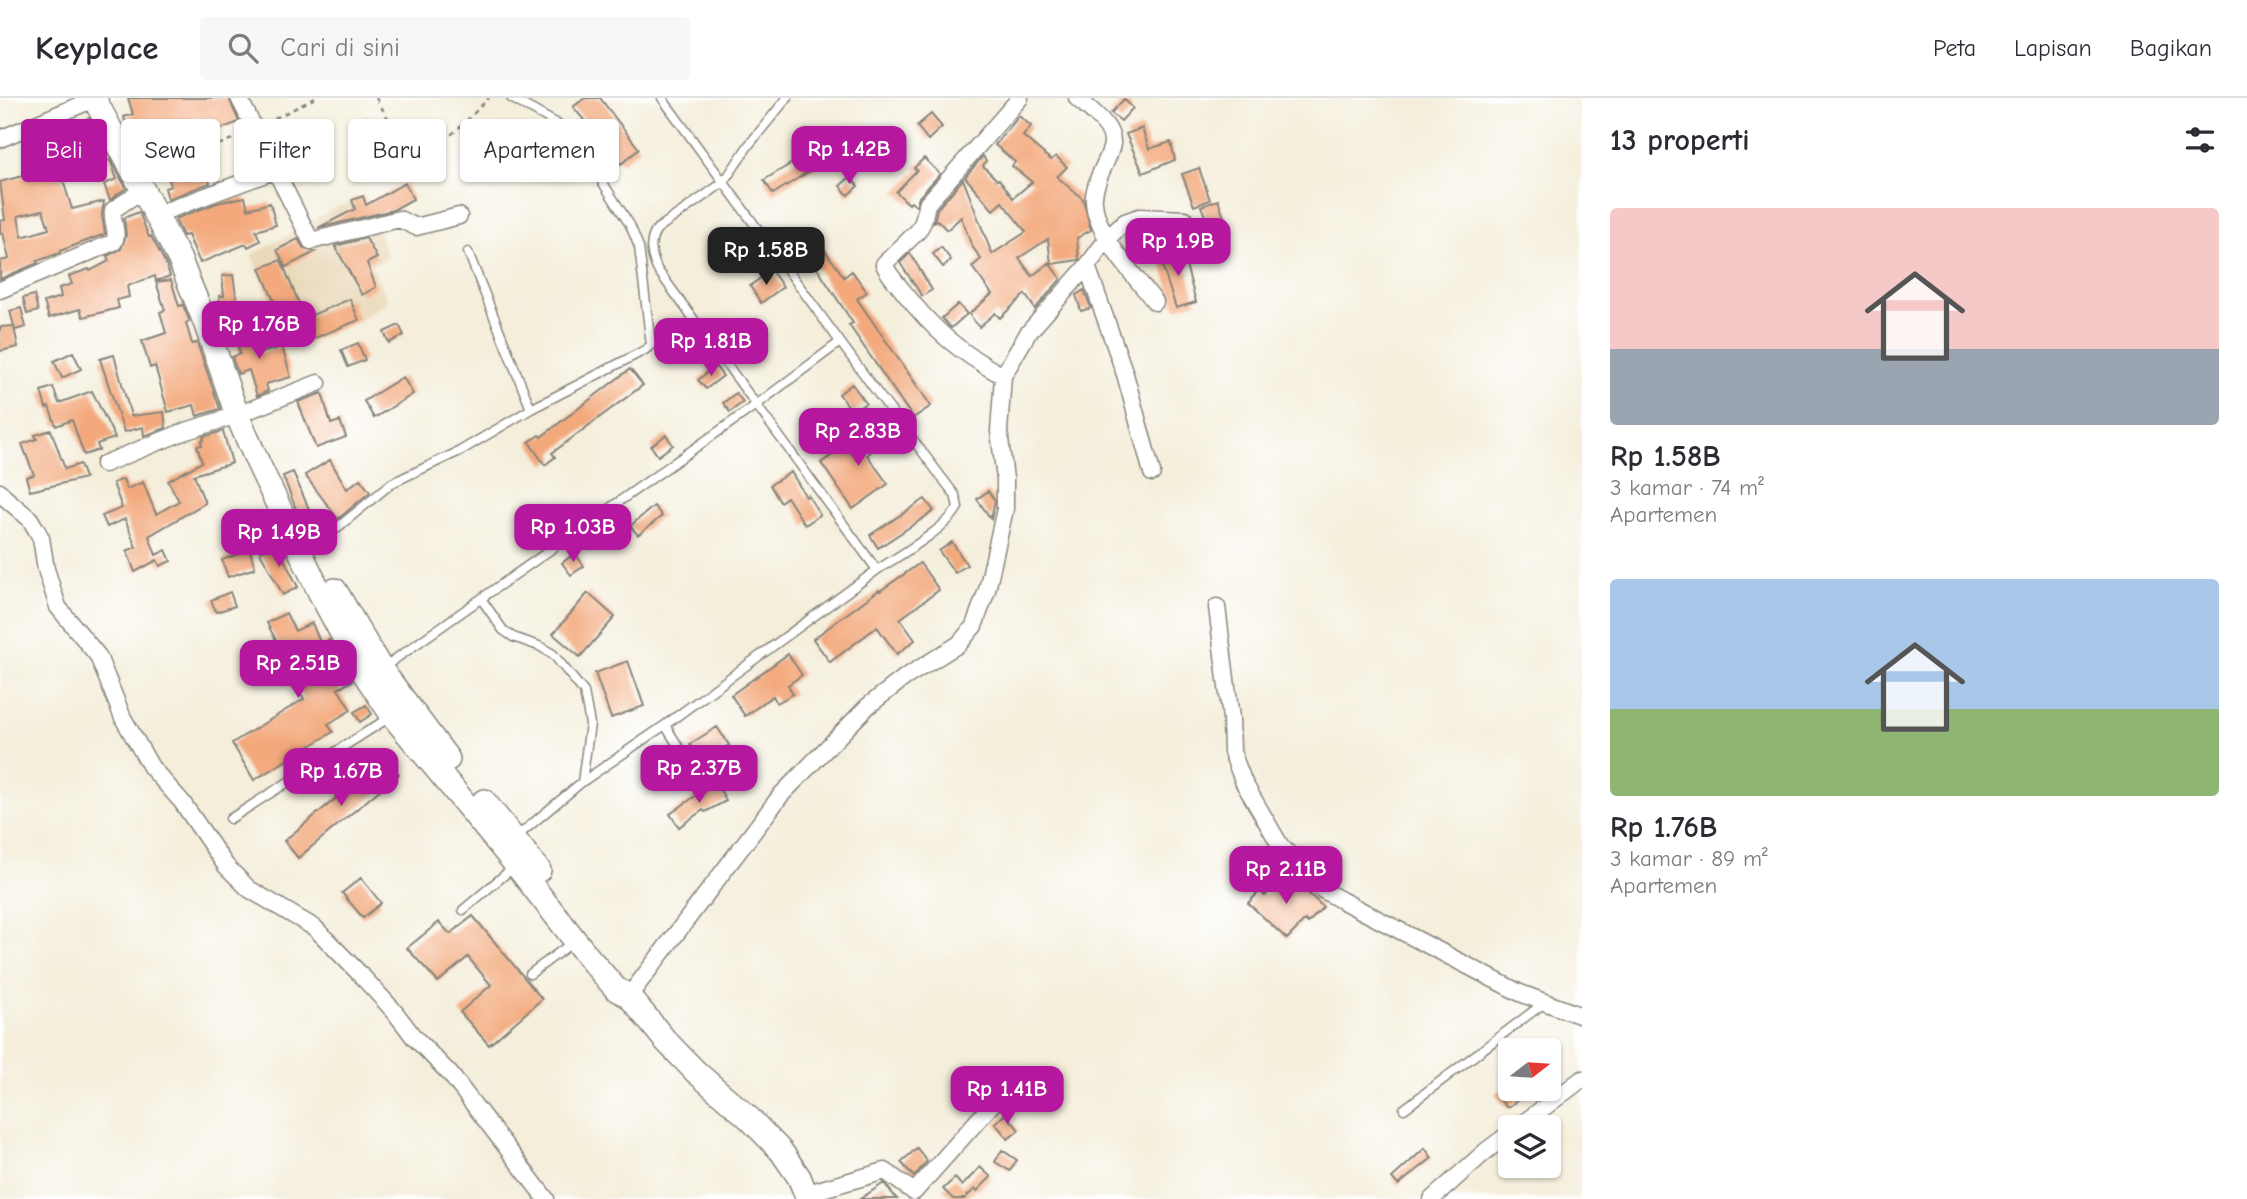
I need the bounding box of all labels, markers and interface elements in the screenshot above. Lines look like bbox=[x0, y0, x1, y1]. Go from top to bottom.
search box bbox=[200, 17, 690, 80]
text: Keyplace bbox=[35, 29, 158, 67]
icon: search bbox=[224, 29, 262, 67]
text: Cari di sini bbox=[280, 33, 400, 63]
text: Peta bbox=[1933, 34, 1976, 62]
text: Lapisan bbox=[2014, 34, 2092, 62]
text: Bagikan bbox=[2130, 34, 2212, 62]
chip: Beli bbox=[21, 119, 107, 182]
chip: Sewa bbox=[121, 119, 220, 182]
chip: Filter bbox=[234, 119, 334, 182]
chip: Baru bbox=[348, 119, 446, 182]
chip: Apartemen bbox=[460, 119, 619, 182]
icon: filters bbox=[2181, 121, 2219, 159]
text: 13 properti bbox=[1610, 123, 1750, 158]
pin: Rp 1.42B bbox=[777, 126, 921, 186]
text: Rp 1.42B bbox=[807, 135, 891, 162]
pin: Rp 1.9B bbox=[1113, 218, 1243, 278]
text: Rp 1.9B bbox=[1142, 227, 1214, 254]
pin: Rp 1.58B bbox=[694, 228, 838, 287]
text: Rp 1.58B bbox=[724, 236, 808, 263]
icon: home bbox=[1852, 253, 1978, 379]
pin: Rp 1.76B bbox=[187, 302, 331, 361]
text: Rp 1.76B bbox=[218, 310, 300, 337]
pin: Rp 1.81B bbox=[639, 318, 783, 378]
text: Rp 1.81B bbox=[670, 327, 752, 354]
pin: Rp 2.83B bbox=[786, 408, 930, 468]
text: Rp 2.83B bbox=[815, 417, 901, 444]
text: Rp 1.58B bbox=[1610, 439, 1721, 474]
text: 3 kamar · 74 m² bbox=[1610, 474, 1764, 501]
text: Apartemen bbox=[1610, 501, 1717, 528]
pin: Rp 1.03B bbox=[501, 504, 645, 564]
pin: Rp 1.49B bbox=[207, 510, 351, 569]
text: Rp 1.03B bbox=[530, 513, 616, 540]
text: Rp 1.49B bbox=[237, 518, 321, 545]
icon: home bbox=[1852, 624, 1978, 750]
pin: Rp 2.51B bbox=[226, 640, 370, 700]
text: Rp 2.51B bbox=[256, 649, 340, 676]
pin: Rp 2.37B bbox=[627, 746, 771, 805]
pin: Rp 1.67B bbox=[269, 748, 413, 808]
text: Rp 2.37B bbox=[657, 754, 741, 781]
text: Rp 1.67B bbox=[299, 757, 383, 784]
text: Rp 1.76B bbox=[1610, 810, 1717, 845]
text: 3 kamar · 89 m² bbox=[1610, 845, 1768, 872]
pin: Rp 2.11B bbox=[1214, 846, 1358, 906]
text: Rp 2.11B bbox=[1245, 855, 1327, 882]
text: Apartemen bbox=[1610, 872, 1717, 899]
north arrow bbox=[1498, 1038, 1561, 1101]
map controls bbox=[1498, 1038, 1561, 1178]
pin: Rp 1.41B bbox=[935, 1066, 1079, 1126]
text: Rp 1.41B bbox=[967, 1075, 1047, 1102]
button: layers bbox=[1498, 1115, 1561, 1178]

